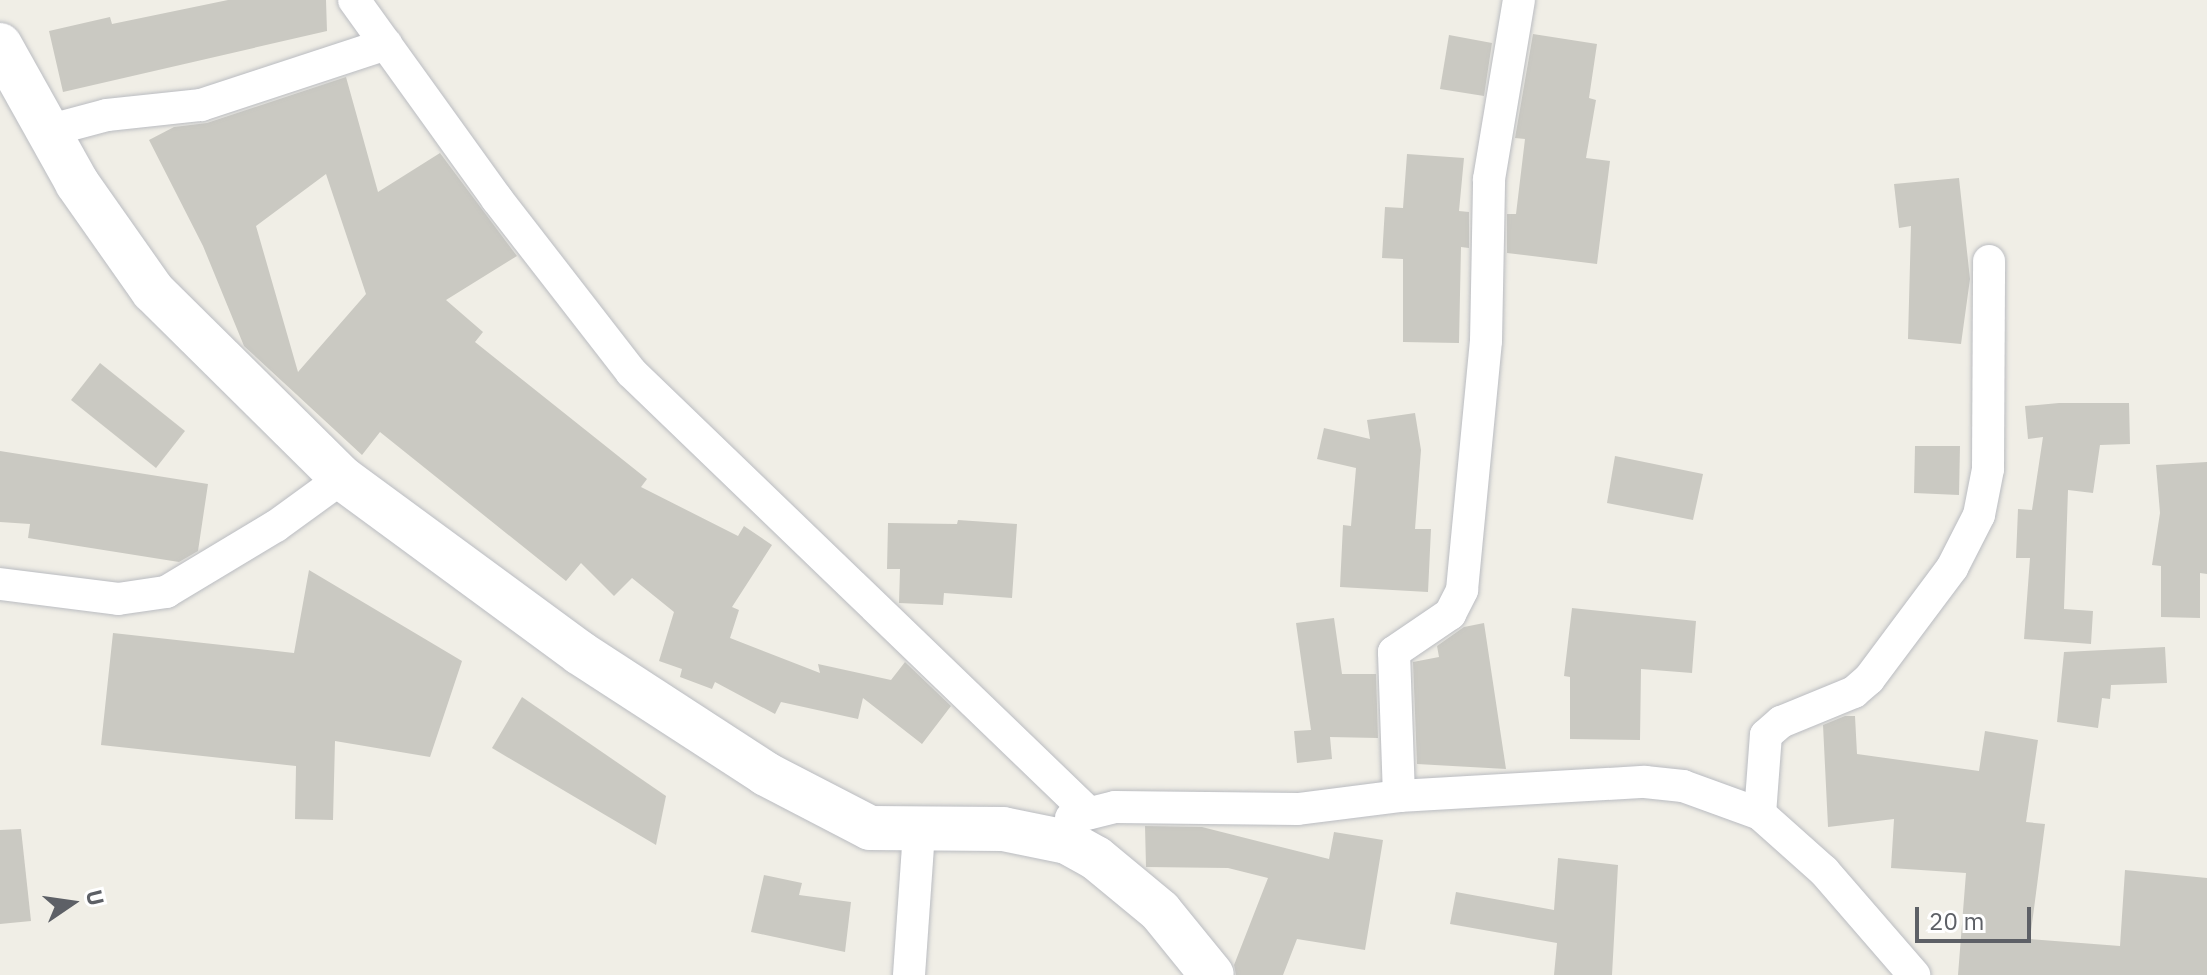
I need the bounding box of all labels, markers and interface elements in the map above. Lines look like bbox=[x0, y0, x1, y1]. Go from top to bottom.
north arrow bbox=[32, 863, 112, 943]
text: U bbox=[80, 887, 112, 908]
scale bar bbox=[1919, 891, 2035, 941]
text: 20 m bbox=[1929, 905, 1984, 937]

